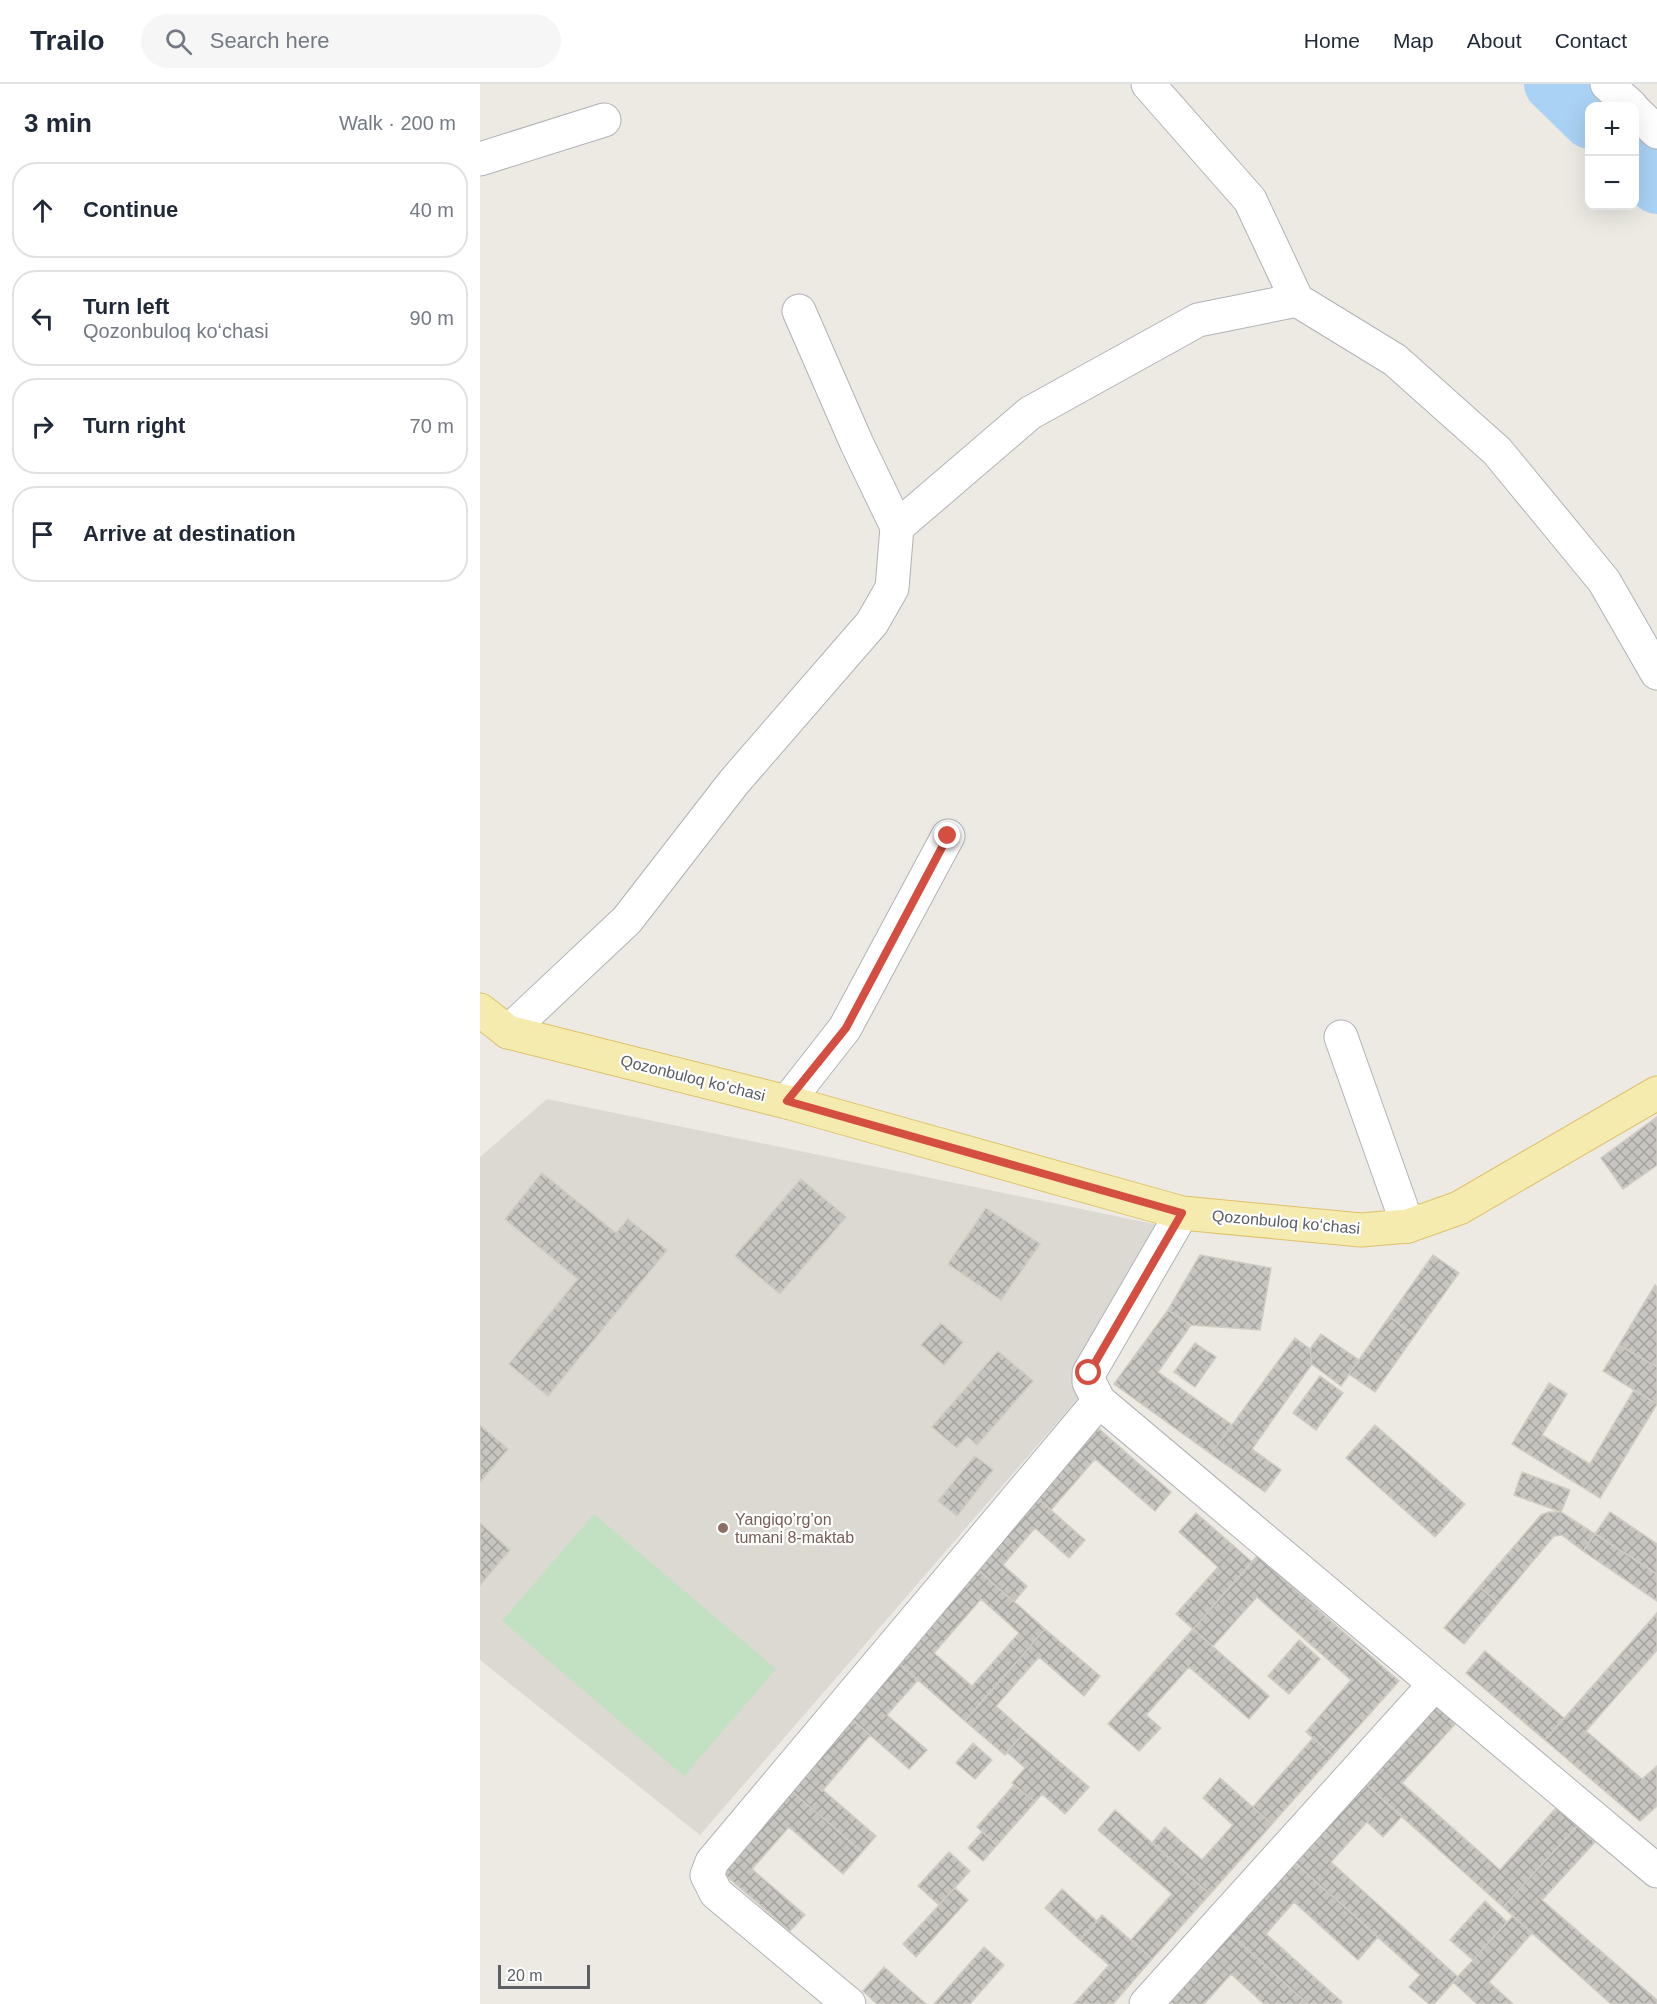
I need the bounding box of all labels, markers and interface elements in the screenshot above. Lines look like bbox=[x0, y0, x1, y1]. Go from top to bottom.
search box bbox=[141, 14, 561, 68]
text: Trailo bbox=[30, 25, 105, 56]
icon: search bbox=[162, 25, 195, 58]
text: Search here bbox=[210, 28, 330, 53]
text: Home bbox=[1304, 29, 1360, 52]
text: Map bbox=[1393, 29, 1434, 52]
text: About bbox=[1467, 29, 1522, 52]
text: Contact bbox=[1555, 29, 1627, 52]
map controls bbox=[1585, 102, 1639, 210]
button: + bbox=[1585, 102, 1639, 156]
text: 3 min bbox=[24, 108, 92, 138]
text: Walk · 200 m bbox=[339, 112, 456, 134]
button: − bbox=[1585, 156, 1639, 210]
icon: ahead bbox=[26, 194, 59, 227]
text: Continue bbox=[83, 197, 178, 222]
text: 40 m bbox=[410, 199, 454, 221]
text: Turn left bbox=[83, 294, 169, 319]
icon: left bbox=[26, 302, 59, 335]
text: 90 m bbox=[410, 307, 454, 329]
text: Qozonbuloq koʻchasi bbox=[83, 320, 269, 342]
icon: right bbox=[26, 410, 59, 443]
text: Turn right bbox=[83, 413, 185, 438]
text: 70 m bbox=[410, 415, 454, 437]
icon: arrive bbox=[26, 518, 59, 551]
text: Arrive at destination bbox=[83, 521, 296, 546]
route end bbox=[934, 822, 960, 848]
street label: Qozonbuloq koʻchasi bbox=[619, 1052, 767, 1104]
street label: Qozonbuloq koʻchasi bbox=[1211, 1207, 1361, 1237]
route start bbox=[1075, 1359, 1101, 1385]
place label: Yangiqo’rg’on tumani 8-maktab bbox=[735, 1511, 854, 1546]
marker: Yangiqo’rg’on tumani 8-maktab bbox=[716, 1521, 730, 1535]
scale bar bbox=[498, 1962, 590, 1990]
text: 20 m bbox=[507, 1967, 543, 1984]

